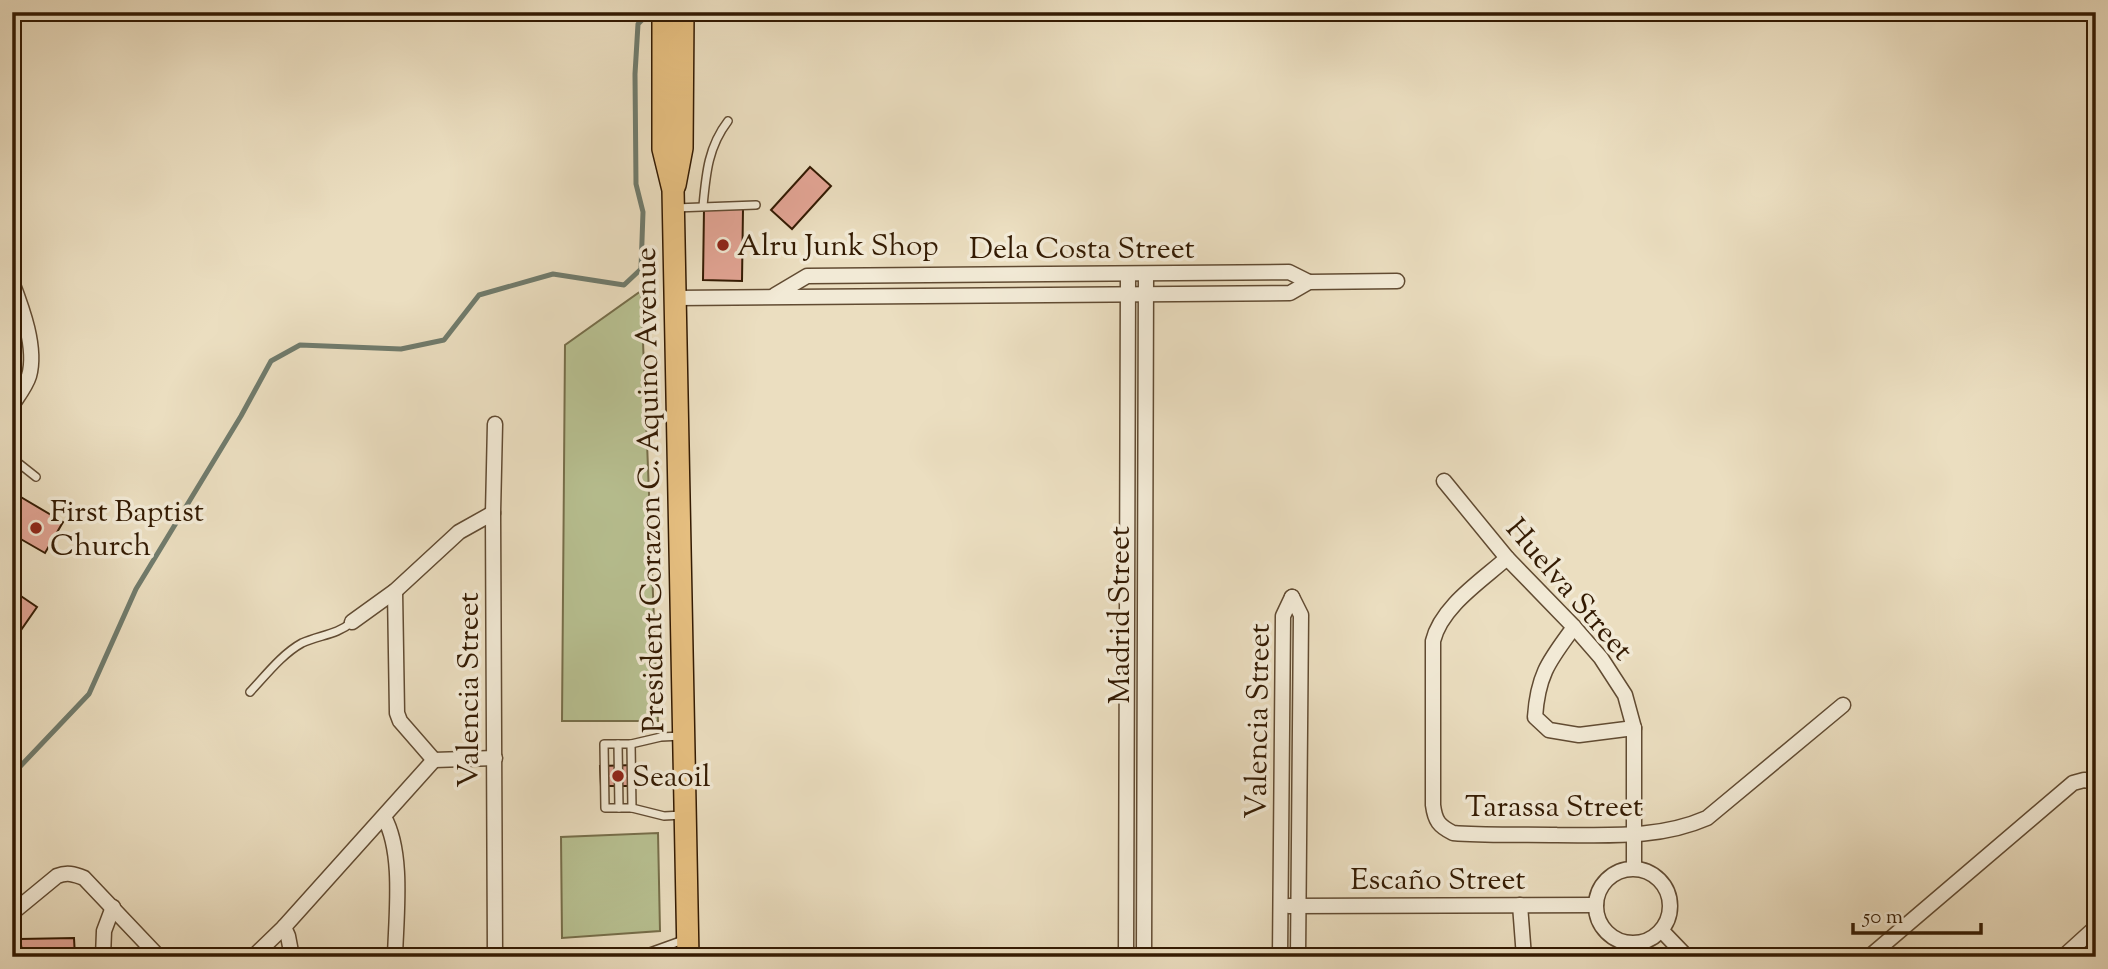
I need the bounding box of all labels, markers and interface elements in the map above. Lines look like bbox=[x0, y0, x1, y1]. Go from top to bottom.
place label: Alru Junk Shop bbox=[737, 226, 939, 269]
street label: Dela Costa Street bbox=[969, 229, 1195, 272]
marker: Alru Junk Shop bbox=[715, 237, 731, 253]
street label: President Corazon C. Aquino Avenue bbox=[626, 247, 677, 733]
place label: First Baptist Church bbox=[50, 492, 204, 569]
street label: Huelva Street bbox=[1494, 510, 1642, 671]
marker: First Baptist Church bbox=[28, 520, 44, 536]
street label: Madrid Street bbox=[1100, 526, 1143, 704]
street label: Valencia Street bbox=[449, 592, 492, 788]
street label: Valencia Street bbox=[1236, 623, 1283, 819]
place label: Seaoil bbox=[632, 757, 711, 800]
marker: Seaoil bbox=[610, 768, 626, 784]
street label: Tarassa Street bbox=[1465, 787, 1643, 830]
street label: Escaño Street bbox=[1351, 860, 1526, 903]
scale bar bbox=[1853, 892, 1980, 936]
text: 50 m bbox=[1862, 903, 1903, 933]

